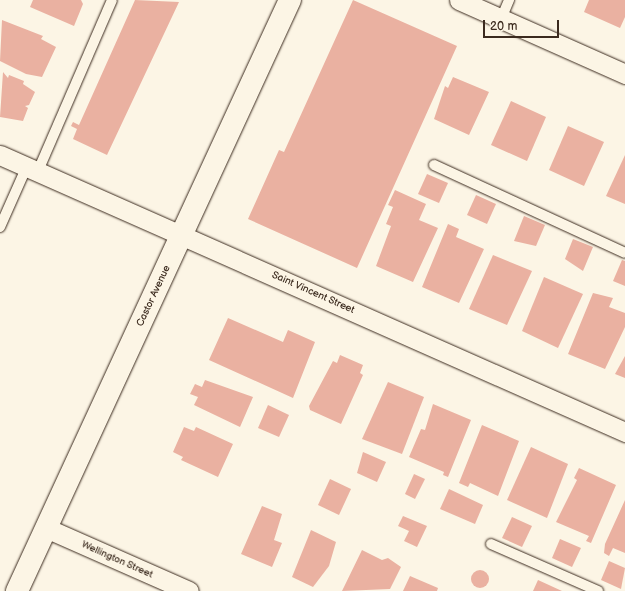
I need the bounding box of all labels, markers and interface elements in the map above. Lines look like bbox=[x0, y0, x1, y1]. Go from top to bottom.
scale bar bbox=[485, 12, 561, 38]
text: 20 m bbox=[490, 19, 517, 34]
street label: Castor Avenue bbox=[135, 264, 173, 328]
street label: Saint Vincent Street bbox=[270, 269, 356, 317]
street label: Wellington Street bbox=[79, 539, 155, 581]

